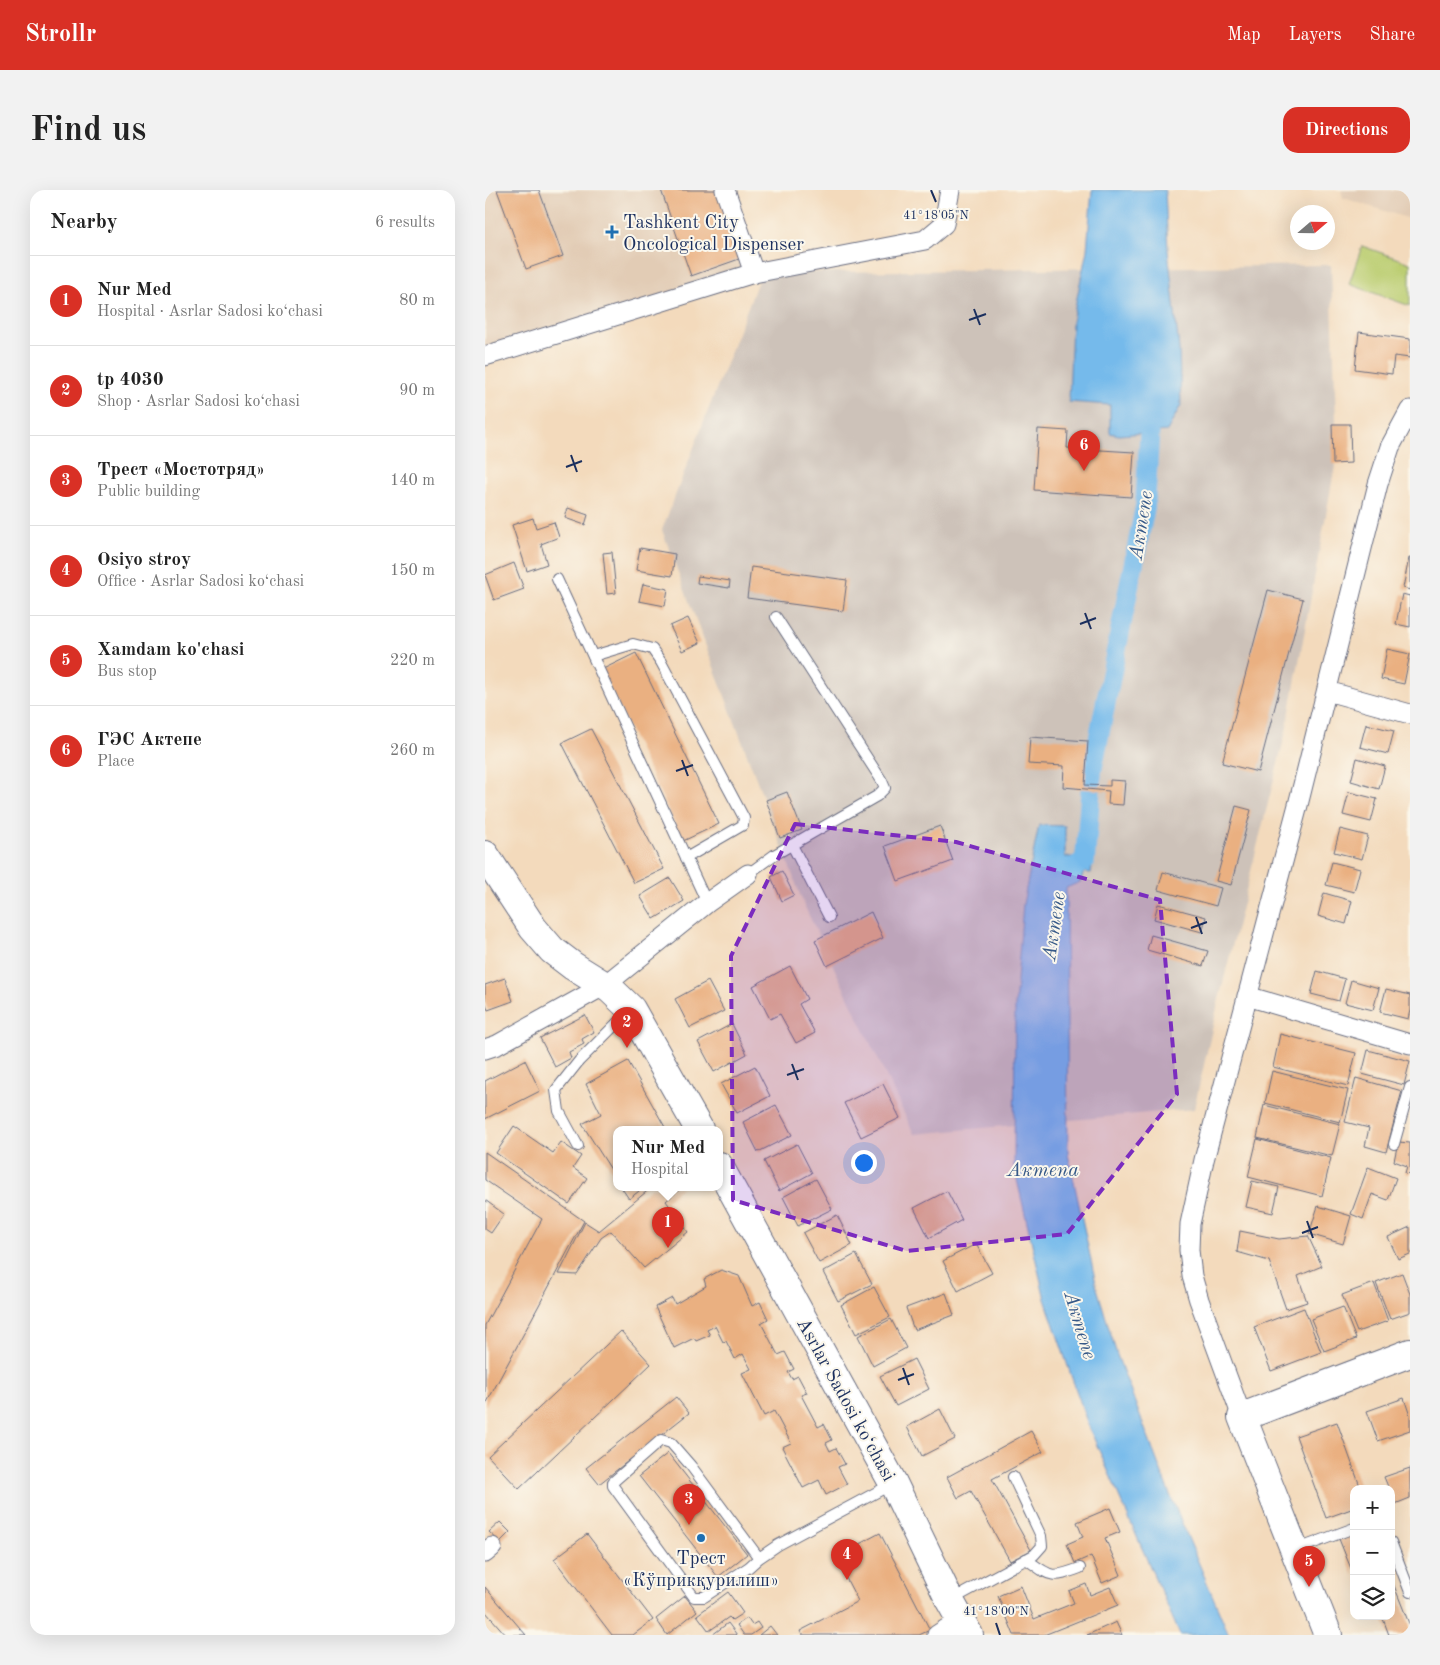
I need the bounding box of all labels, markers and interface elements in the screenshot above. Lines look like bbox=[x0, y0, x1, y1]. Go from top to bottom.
text: Strollr bbox=[25, 23, 96, 47]
text: Map bbox=[1227, 26, 1261, 44]
text: Layers bbox=[1289, 26, 1341, 44]
text: Share bbox=[1369, 26, 1415, 44]
button: Directions bbox=[1283, 107, 1410, 153]
text: Find us bbox=[30, 113, 146, 148]
north arrow bbox=[1290, 205, 1335, 250]
text: 41°18'05"N bbox=[903, 209, 969, 222]
text: Nearby bbox=[50, 212, 118, 233]
place label: Tashkent City Oncological Dispenser bbox=[623, 214, 804, 255]
text: 6 results bbox=[375, 215, 435, 231]
marker: Tashkent City Oncological Dispenser bbox=[605, 225, 619, 239]
text: Nur Med bbox=[97, 281, 172, 300]
text: 1 bbox=[61, 293, 71, 309]
text: 80 m bbox=[399, 293, 435, 309]
text: Hospital · Asrlar Sadosi ko‘chasi bbox=[97, 304, 323, 320]
text: tp 4030 bbox=[97, 371, 164, 390]
text: 2 bbox=[61, 383, 71, 399]
text: 90 m bbox=[399, 383, 435, 399]
text: Shop · Asrlar Sadosi ko‘chasi bbox=[97, 394, 300, 410]
pin: 6 bbox=[1068, 430, 1100, 471]
text: Трест «Мостотряд» bbox=[97, 461, 265, 480]
text: 3 bbox=[61, 473, 71, 489]
text: 140 m bbox=[390, 473, 435, 489]
text: Public building bbox=[97, 484, 200, 500]
water label: Актепе bbox=[1127, 489, 1157, 562]
text: Osiyo stroy bbox=[97, 551, 191, 570]
text: 4 bbox=[61, 563, 71, 579]
text: 150 m bbox=[390, 563, 435, 579]
text: Office · Asrlar Sadosi ko‘chasi bbox=[97, 574, 304, 590]
text: Xamdam ko'chasi bbox=[97, 641, 244, 660]
text: 5 bbox=[61, 653, 71, 669]
text: 220 m bbox=[390, 653, 435, 669]
text: Bus stop bbox=[97, 664, 157, 680]
text: ГЭС Актепe bbox=[97, 731, 202, 750]
text: 6 bbox=[61, 743, 71, 759]
text: 260 m bbox=[390, 743, 435, 759]
text: Place bbox=[97, 754, 134, 770]
water label: Актепе bbox=[1040, 890, 1070, 963]
pin: 2 bbox=[611, 1007, 643, 1048]
popup bbox=[613, 1126, 723, 1191]
text: Nur Med bbox=[631, 1139, 705, 1158]
your location bbox=[851, 1150, 877, 1176]
water label: Актепа bbox=[1006, 1161, 1079, 1181]
text: Hospital bbox=[631, 1162, 689, 1178]
pin: 1 bbox=[652, 1207, 684, 1248]
water label: Актепе bbox=[1059, 1288, 1099, 1362]
street label: Asrlar Sadosi ko‘chasi bbox=[792, 1315, 898, 1485]
pin: 3 bbox=[673, 1484, 705, 1525]
map controls bbox=[1350, 1485, 1395, 1620]
button: + bbox=[1350, 1485, 1395, 1530]
button: − bbox=[1350, 1530, 1395, 1575]
marker: Трест «Кўприкқурилиш» bbox=[695, 1532, 707, 1544]
pin: 4 bbox=[831, 1539, 863, 1580]
pin: 5 bbox=[1293, 1546, 1325, 1587]
place label: Трест «Кўприкқурилиш» bbox=[623, 1550, 779, 1591]
button: layers bbox=[1350, 1575, 1395, 1620]
text: 41°18'00"N bbox=[963, 1606, 1029, 1618]

